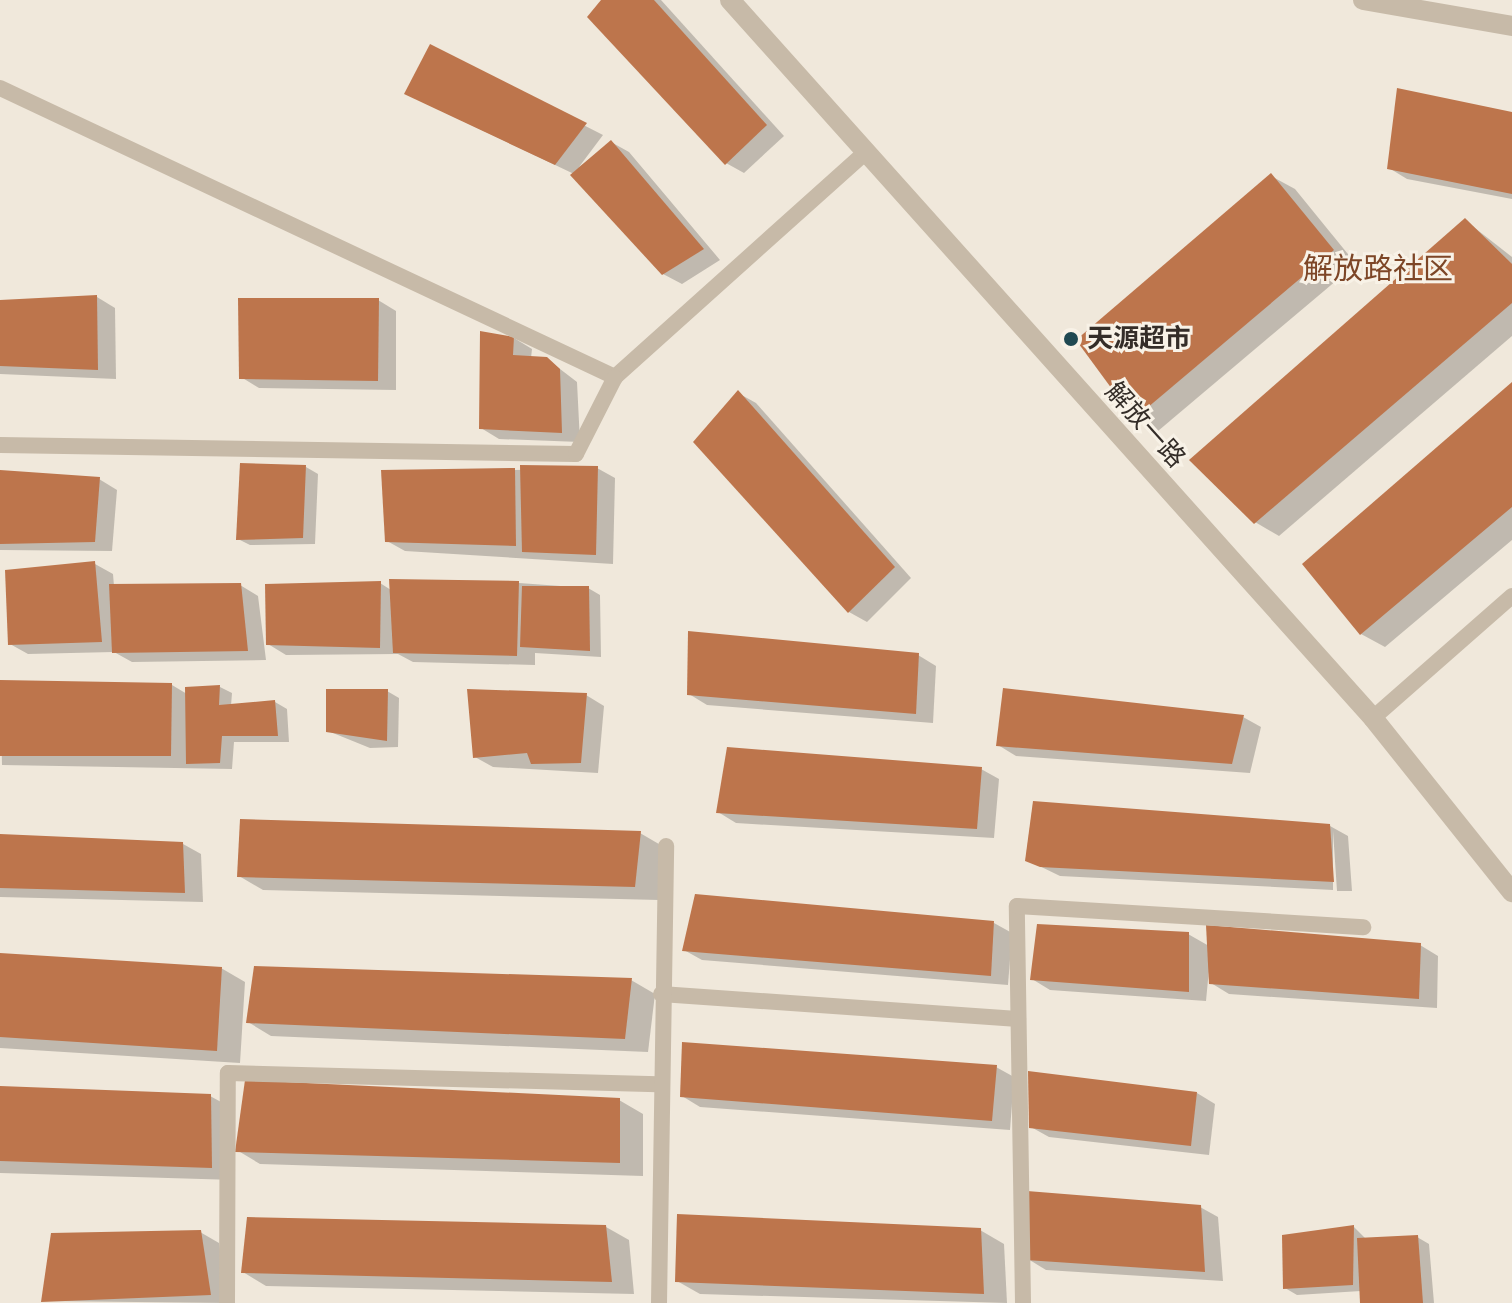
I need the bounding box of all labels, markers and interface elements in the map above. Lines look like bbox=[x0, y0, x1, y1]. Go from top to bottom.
district label: 解放路社区 bbox=[1303, 251, 1453, 287]
place label: 天源超市 bbox=[1087, 323, 1191, 355]
marker: 天源超市 bbox=[1062, 330, 1080, 348]
street label: 解放一路 bbox=[1099, 376, 1191, 474]

